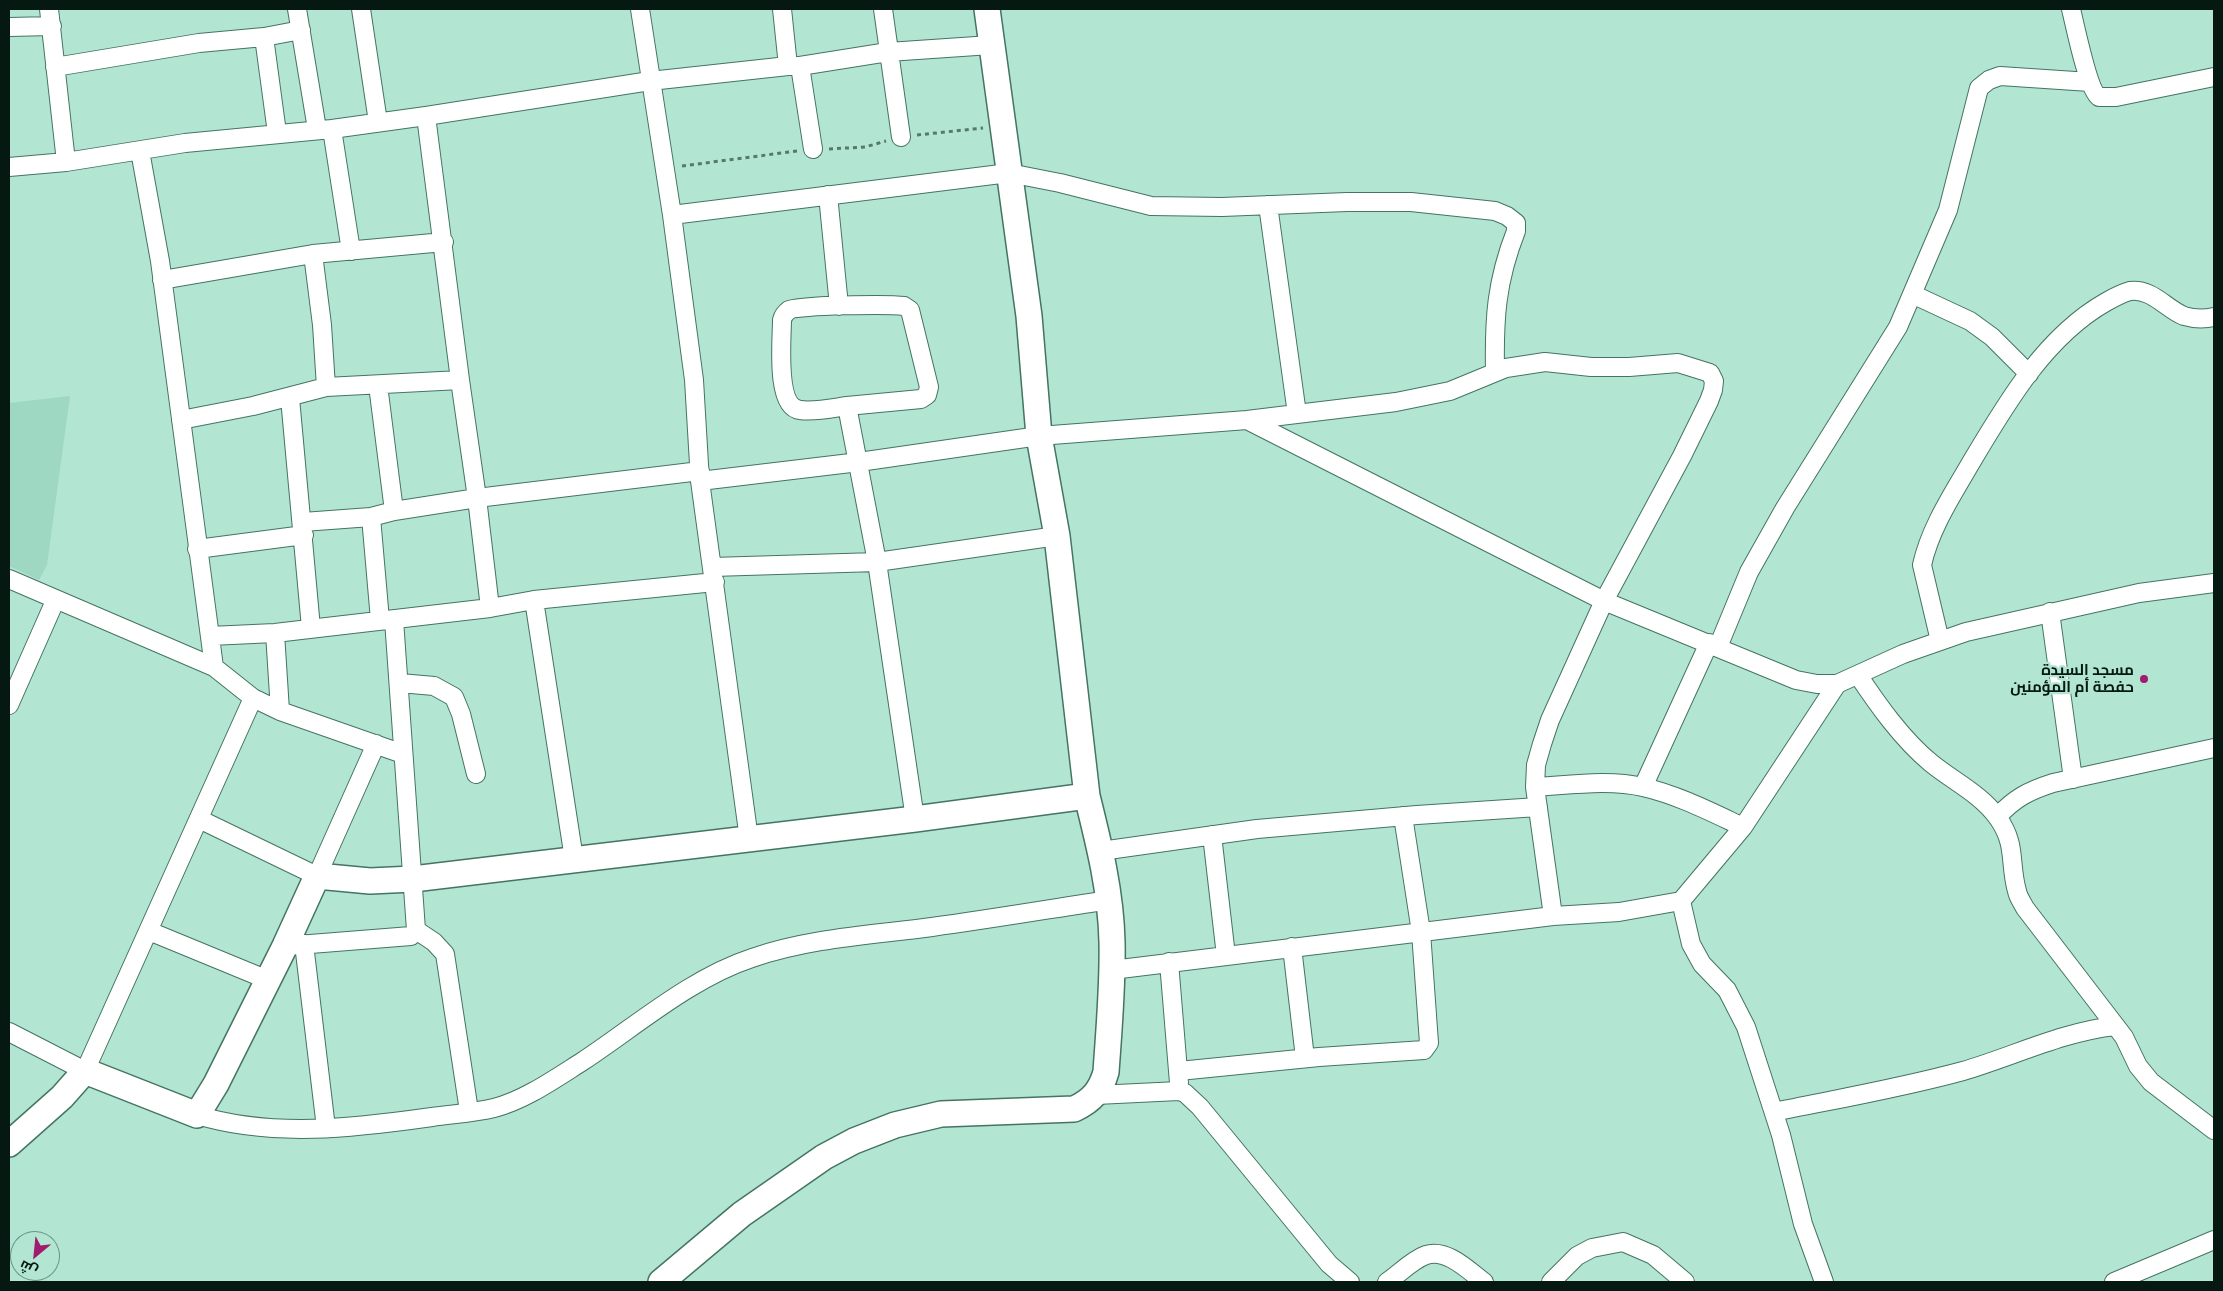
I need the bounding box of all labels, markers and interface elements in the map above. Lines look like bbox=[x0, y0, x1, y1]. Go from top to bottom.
place label: مسجد السيدة حفصة أم المؤمنين bbox=[2010, 661, 2134, 696]
marker: مسجد السيدة حفصة أم المؤمنين bbox=[2138, 673, 2150, 685]
north arrow bbox=[10, 1231, 60, 1281]
text: ش bbox=[17, 1257, 40, 1280]

